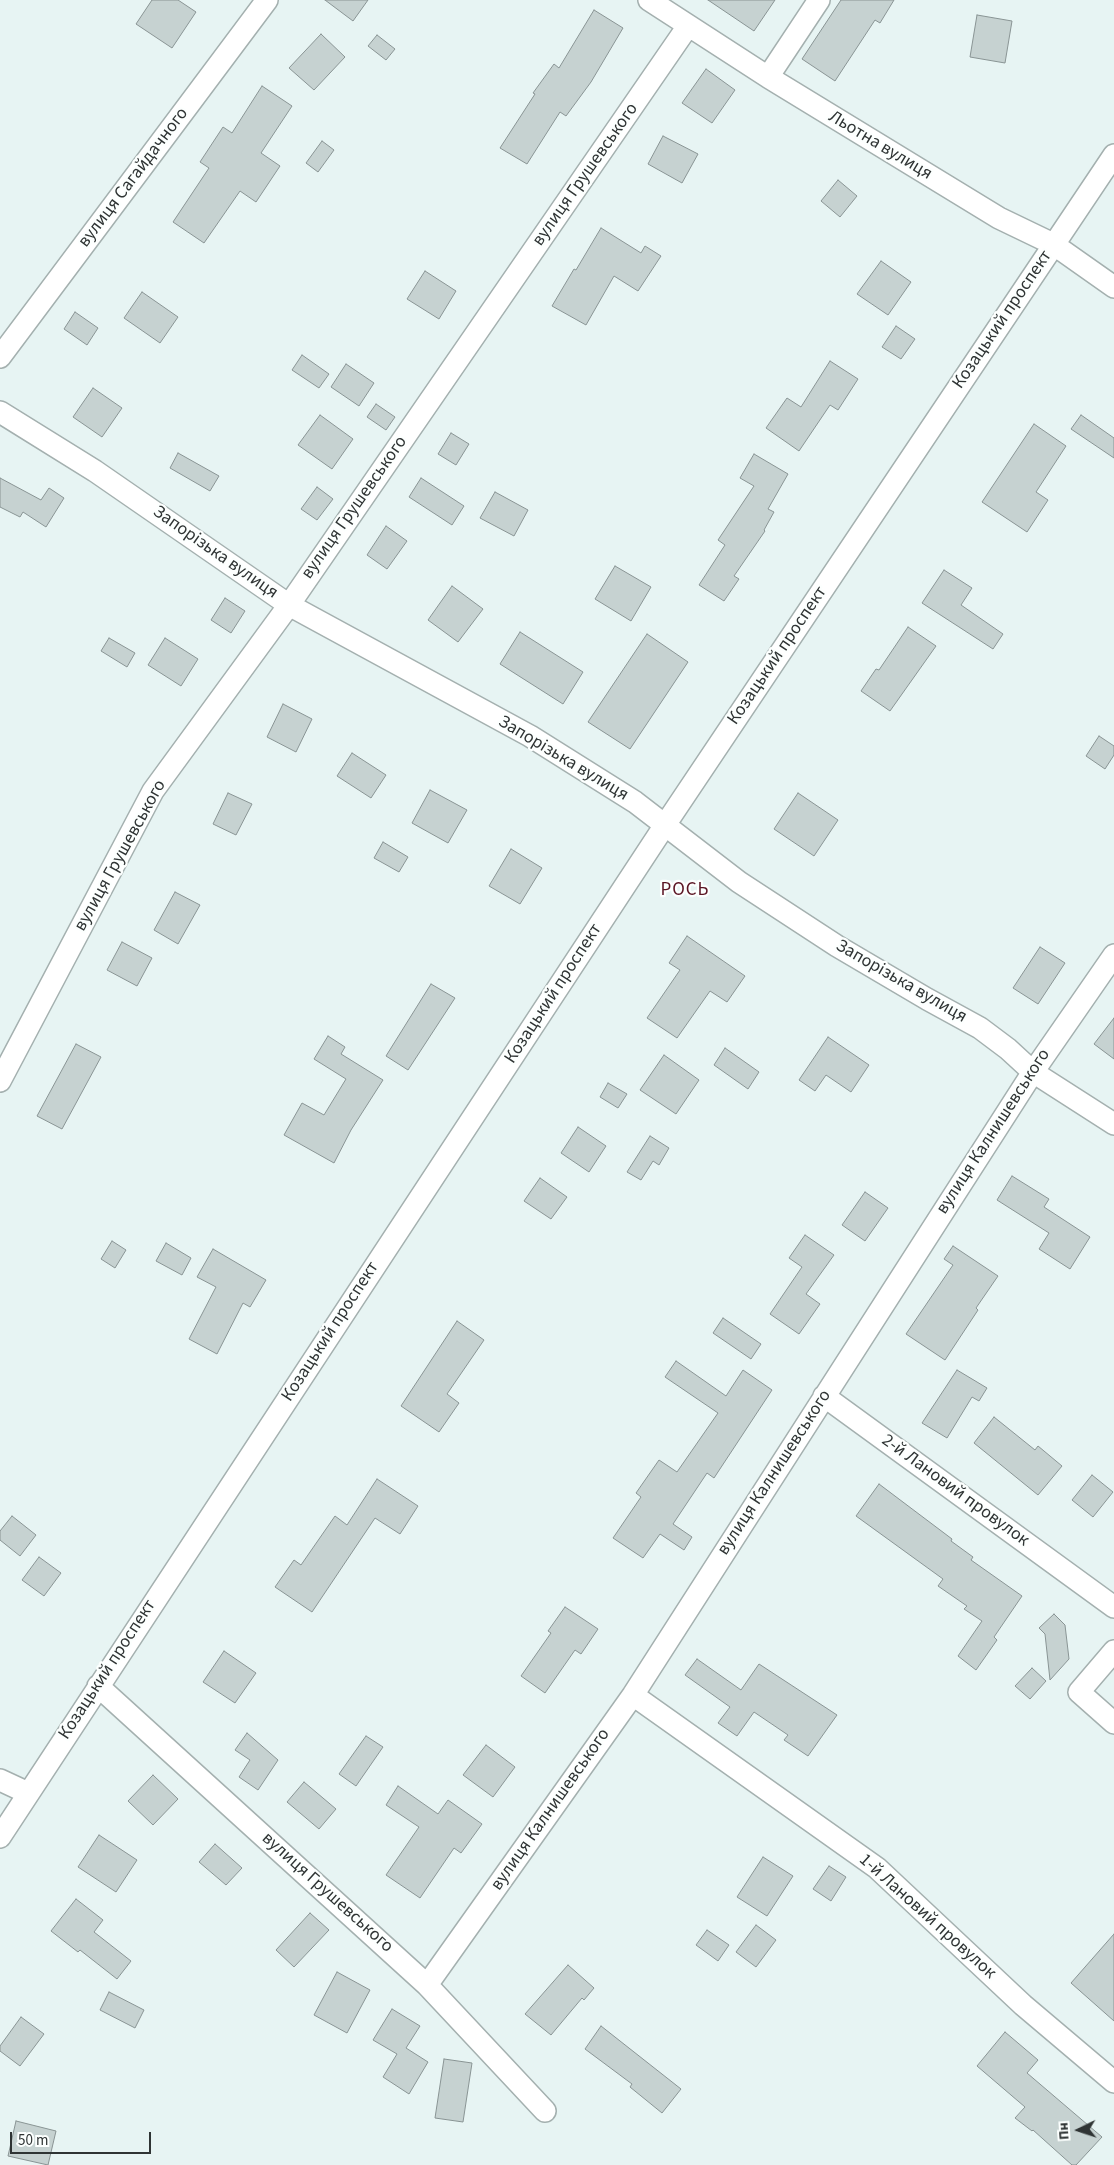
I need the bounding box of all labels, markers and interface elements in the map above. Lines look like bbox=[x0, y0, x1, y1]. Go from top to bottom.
street label: вулиця Грушевського bbox=[529, 99, 643, 251]
street label: вулиця Сагайдачного bbox=[74, 104, 194, 252]
street label: Льотна вулиця bbox=[824, 107, 936, 185]
street label: Козацький проспект bbox=[949, 247, 1057, 393]
street label: вулиця Грушевського bbox=[298, 432, 412, 584]
street label: Запорізька вулиця bbox=[148, 502, 282, 604]
street label: Козацький проспект bbox=[724, 583, 832, 729]
street label: Запорізька вулиця bbox=[494, 712, 632, 806]
street label: вулиця Грушевського bbox=[70, 777, 172, 935]
district label: РОСЬ bbox=[660, 880, 710, 902]
street label: Козацький проспект bbox=[501, 920, 607, 1068]
street label: Запорізька вулиця bbox=[832, 936, 970, 1028]
street label: вулиця Калнишевського bbox=[932, 1045, 1056, 1219]
street label: Козацький проспект bbox=[278, 1258, 384, 1406]
street label: вулиця Калнишевського bbox=[713, 1386, 837, 1560]
street label: 2-й Лановий провулок bbox=[877, 1430, 1033, 1552]
street label: Козацький проспект bbox=[55, 1596, 161, 1744]
street label: вулиця Калнишевського bbox=[487, 1725, 615, 1895]
street label: вулиця Грушевського bbox=[257, 1828, 397, 1958]
street label: 1-й Лановий провулок bbox=[854, 1850, 1000, 1984]
north arrow bbox=[1054, 2105, 1104, 2155]
scale bar bbox=[12, 2122, 154, 2154]
text: Пн bbox=[1053, 2122, 1075, 2140]
text: 50 m bbox=[18, 2130, 48, 2151]

